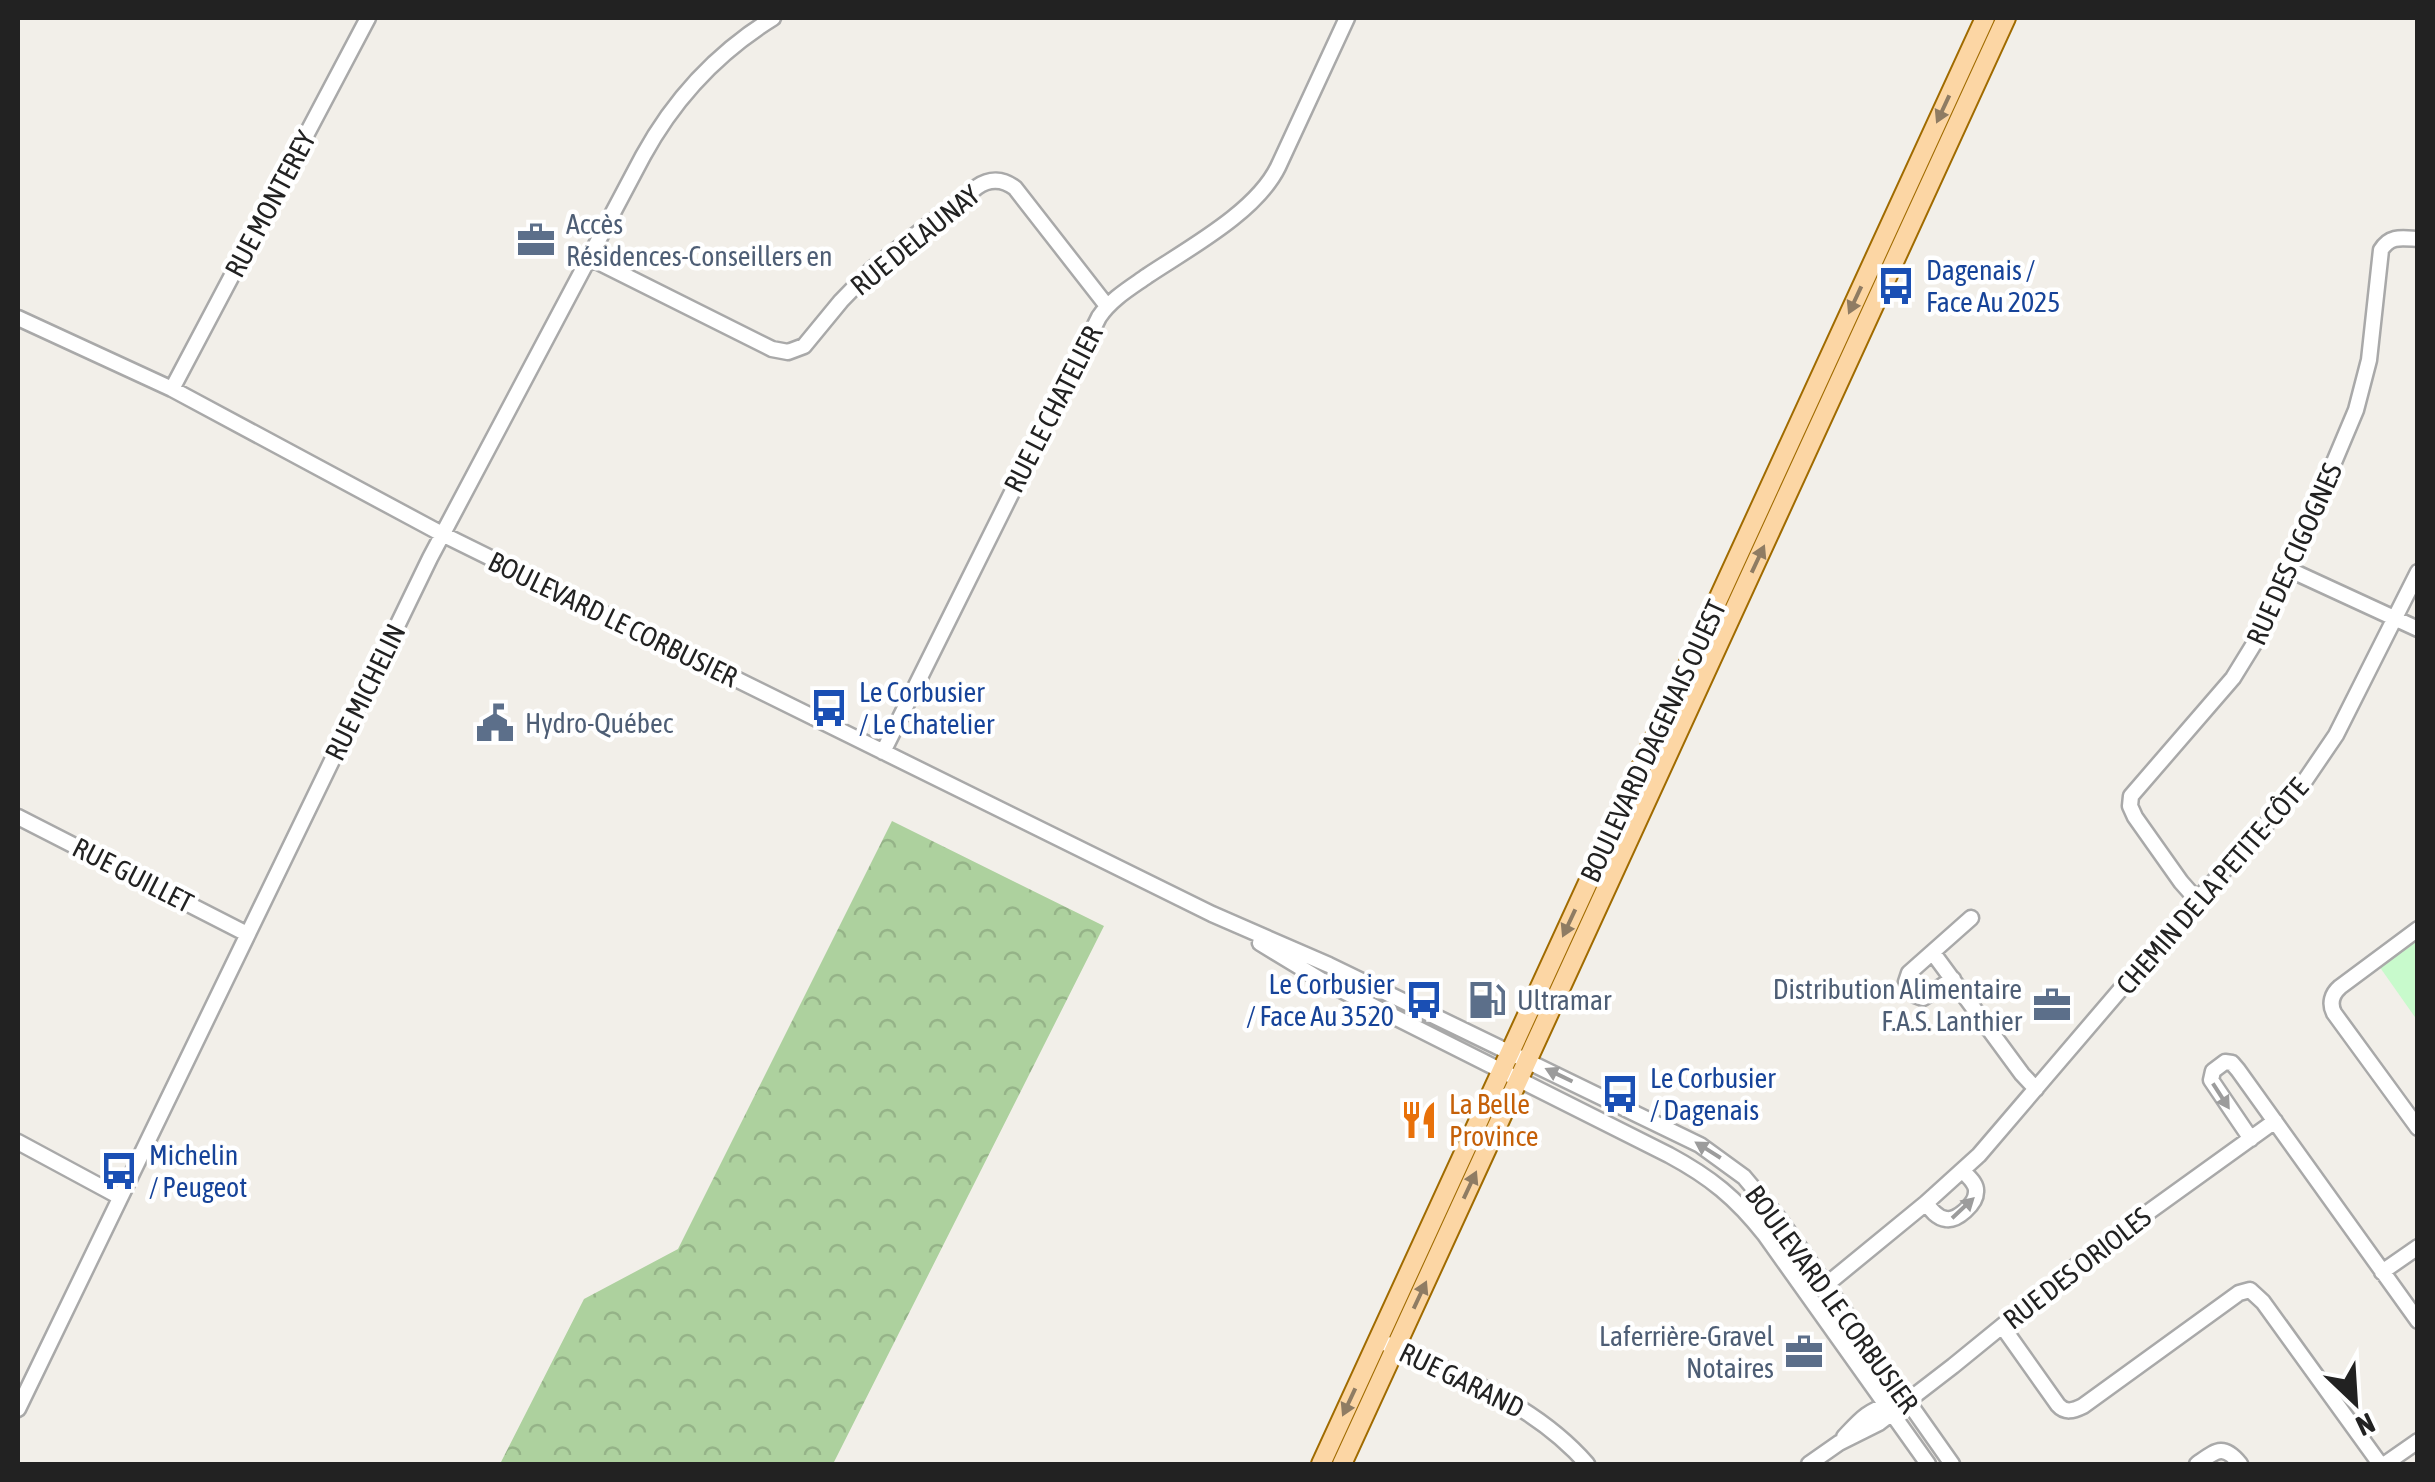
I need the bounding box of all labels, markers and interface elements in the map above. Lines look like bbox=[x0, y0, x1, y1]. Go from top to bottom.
one-way arrow bbox=[1935, 95, 1952, 124]
street label: RUE MONTEREY bbox=[218, 125, 322, 282]
street label: RUE DELAUNAY bbox=[844, 178, 986, 302]
place label: Accès Résidences-Conseillers en bbox=[566, 208, 832, 272]
office icon: Accès Résidences-Conseillers en bbox=[515, 219, 557, 261]
place label: Dagenais / Face Au 2025 bbox=[1926, 254, 2060, 318]
bus stop icon: Dagenais / Face Au 2025 bbox=[1875, 265, 1917, 307]
one-way arrow bbox=[1847, 286, 1864, 315]
street label: RUE LE CHATELIER bbox=[997, 320, 1109, 498]
street label: RUE DES CIGOGNES bbox=[2240, 458, 2348, 650]
one-way arrow bbox=[1749, 544, 1766, 573]
street label: BOULEVARD LE CORBUSIER bbox=[483, 545, 743, 693]
street label: BOULEVARD DAGENAIS OUEST bbox=[1574, 595, 1732, 887]
street label: RUE MICHELIN bbox=[318, 619, 412, 765]
place label: Le Corbusier / Le Chatelier bbox=[859, 676, 995, 740]
bus stop icon: Le Corbusier / Le Chatelier bbox=[808, 687, 850, 729]
public building icon: Hydro-Québec bbox=[474, 702, 516, 744]
place label: Hydro-Québec bbox=[525, 707, 674, 739]
street label: CHEMIN DE LA PETITE-CÔTE bbox=[2110, 772, 2314, 1000]
street label: RUE GUILLET bbox=[68, 831, 198, 919]
one-way arrow bbox=[1561, 908, 1578, 937]
place label: Le Corbusier / Face Au 3520 bbox=[1246, 968, 1395, 1032]
place label: Distribution Alimentaire F.A.S. Lanthier bbox=[1773, 973, 2023, 1037]
bus stop icon: Le Corbusier / Face Au 3520 bbox=[1403, 979, 1445, 1021]
fuel station icon: Ultramar bbox=[1466, 979, 1508, 1021]
place label: Ultramar bbox=[1517, 984, 1612, 1016]
office icon: Distribution Alimentaire F.A.S. Lanthier bbox=[2031, 984, 2073, 1026]
place label: Le Corbusier / Dagenais bbox=[1650, 1062, 1776, 1126]
one-way arrow bbox=[1545, 1067, 1574, 1084]
bus stop icon: Le Corbusier / Dagenais bbox=[1599, 1073, 1641, 1115]
one-way arrow bbox=[2211, 1082, 2229, 1109]
place label: La Belle Province bbox=[1449, 1088, 1539, 1152]
restaurant icon: La Belle Province bbox=[1398, 1099, 1440, 1141]
place label: Michelin / Peugeot bbox=[149, 1139, 247, 1203]
one-way arrow bbox=[1694, 1142, 1722, 1160]
bus stop icon: Michelin / Peugeot bbox=[98, 1150, 140, 1192]
one-way arrow bbox=[1462, 1170, 1478, 1200]
street label: BOULEVARD LE CORBUSIER bbox=[1739, 1179, 1925, 1419]
one-way arrow bbox=[1950, 1196, 1974, 1219]
street label: RUE DES ORIOLES bbox=[1997, 1200, 2157, 1335]
one-way arrow bbox=[1411, 1280, 1428, 1309]
place label: Laferrière-Gravel Notaires bbox=[1599, 1320, 1775, 1384]
office icon: Laferrière-Gravel Notaires bbox=[1783, 1331, 1825, 1373]
street label: RUE GARAND bbox=[1394, 1336, 1530, 1424]
north arrow bbox=[2305, 1352, 2405, 1452]
one-way arrow bbox=[1341, 1388, 1358, 1417]
text: N bbox=[2351, 1407, 2380, 1443]

